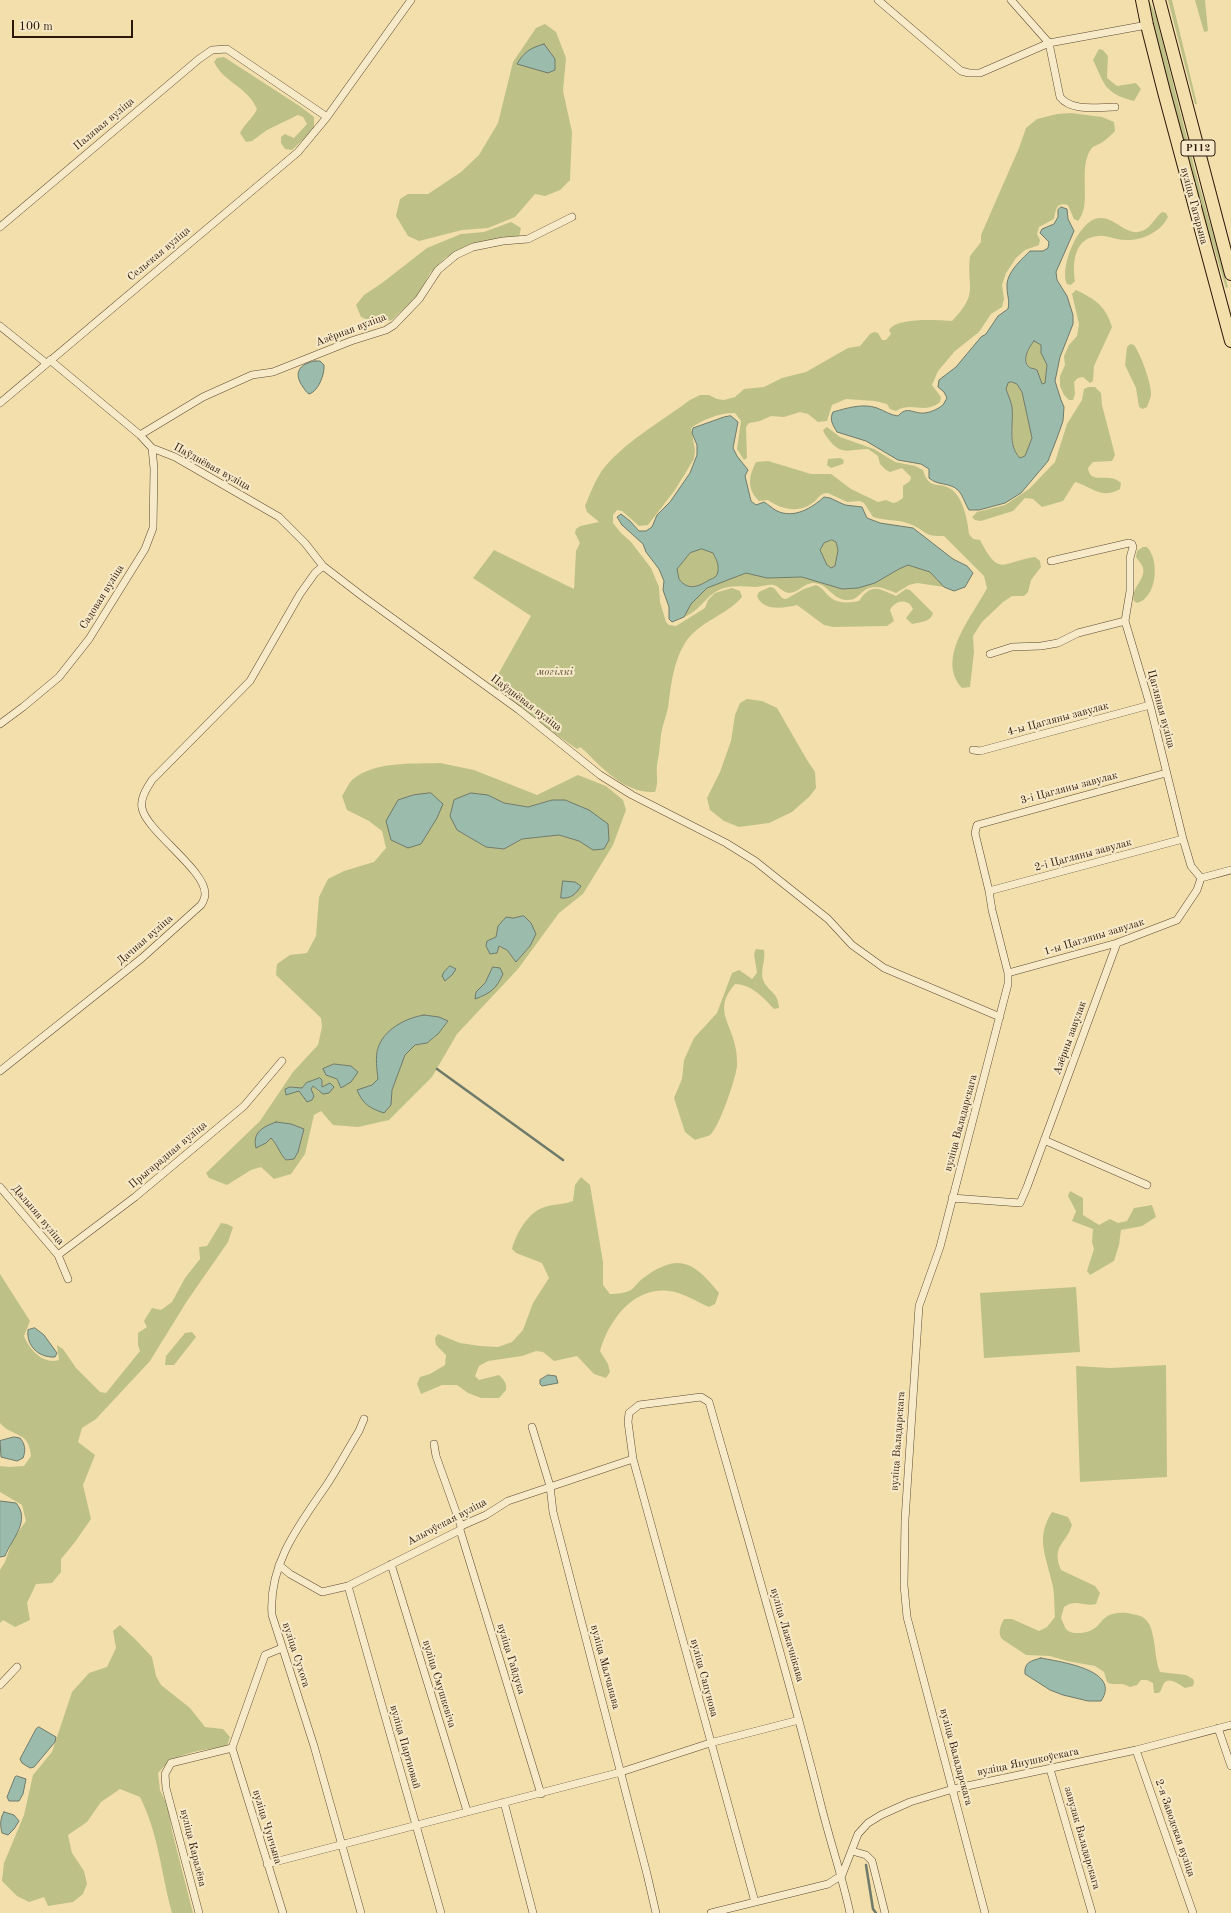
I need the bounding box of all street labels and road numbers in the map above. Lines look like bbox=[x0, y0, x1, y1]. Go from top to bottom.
street label: Палявая вуліца bbox=[71, 95, 137, 153]
road number: Р112 bbox=[1181, 140, 1215, 156]
street label: вуліца Гагарына bbox=[1177, 166, 1211, 246]
street label: Сельская вуліца bbox=[125, 224, 193, 284]
street label: Азёрная вуліца bbox=[314, 310, 388, 350]
street label: Паўднёвая вуліца bbox=[171, 440, 253, 494]
street label: Садовая вуліца bbox=[77, 562, 127, 632]
street label: Цагляная вуліца bbox=[1144, 668, 1178, 750]
street label: Паўднёвая вуліца bbox=[488, 672, 564, 734]
street label: 4-ы Цагляны завулак bbox=[1006, 699, 1110, 739]
street label: 3-і Цагляны завулак bbox=[1019, 769, 1119, 807]
street label: 2-і Цагляны завулак bbox=[1033, 836, 1133, 874]
street label: Дачная вуліца bbox=[114, 912, 176, 968]
street label: 1-ы Цагляны завулак bbox=[1042, 915, 1146, 959]
street label: Азёрны завулак bbox=[1051, 999, 1089, 1077]
street label: вуліца Валадарскага bbox=[942, 1073, 980, 1173]
street label: Прыгарадная вуліца bbox=[126, 1118, 210, 1192]
street label: Дальняя вуліца bbox=[9, 1182, 67, 1248]
street label: вуліца Валадарскага bbox=[888, 1391, 908, 1491]
street label: Альгоўская вуліца bbox=[405, 1495, 489, 1549]
street label: вуліца Лажачнікава bbox=[767, 1587, 807, 1683]
street label: вуліца Сухога bbox=[279, 1621, 313, 1689]
street label: вуліца Гайдука bbox=[494, 1622, 528, 1696]
street label: вуліца Малчанава bbox=[587, 1623, 623, 1711]
street label: вуліца Сапунова bbox=[687, 1637, 721, 1719]
street label: вуліца Смушкевіча bbox=[419, 1638, 459, 1730]
street label: вуліца Партновай bbox=[387, 1704, 423, 1790]
street label: вуліца Валадарскага bbox=[937, 1707, 975, 1807]
street label: вуліца Янушкоўскага bbox=[976, 1745, 1080, 1779]
street label: 2-я Заводская вуліца bbox=[1152, 1777, 1198, 1879]
street label: завулак Валадарскага bbox=[1061, 1785, 1103, 1891]
street label: вуліца Чунчына bbox=[249, 1788, 285, 1866]
street label: вуліца Каралёва bbox=[177, 1808, 209, 1888]

